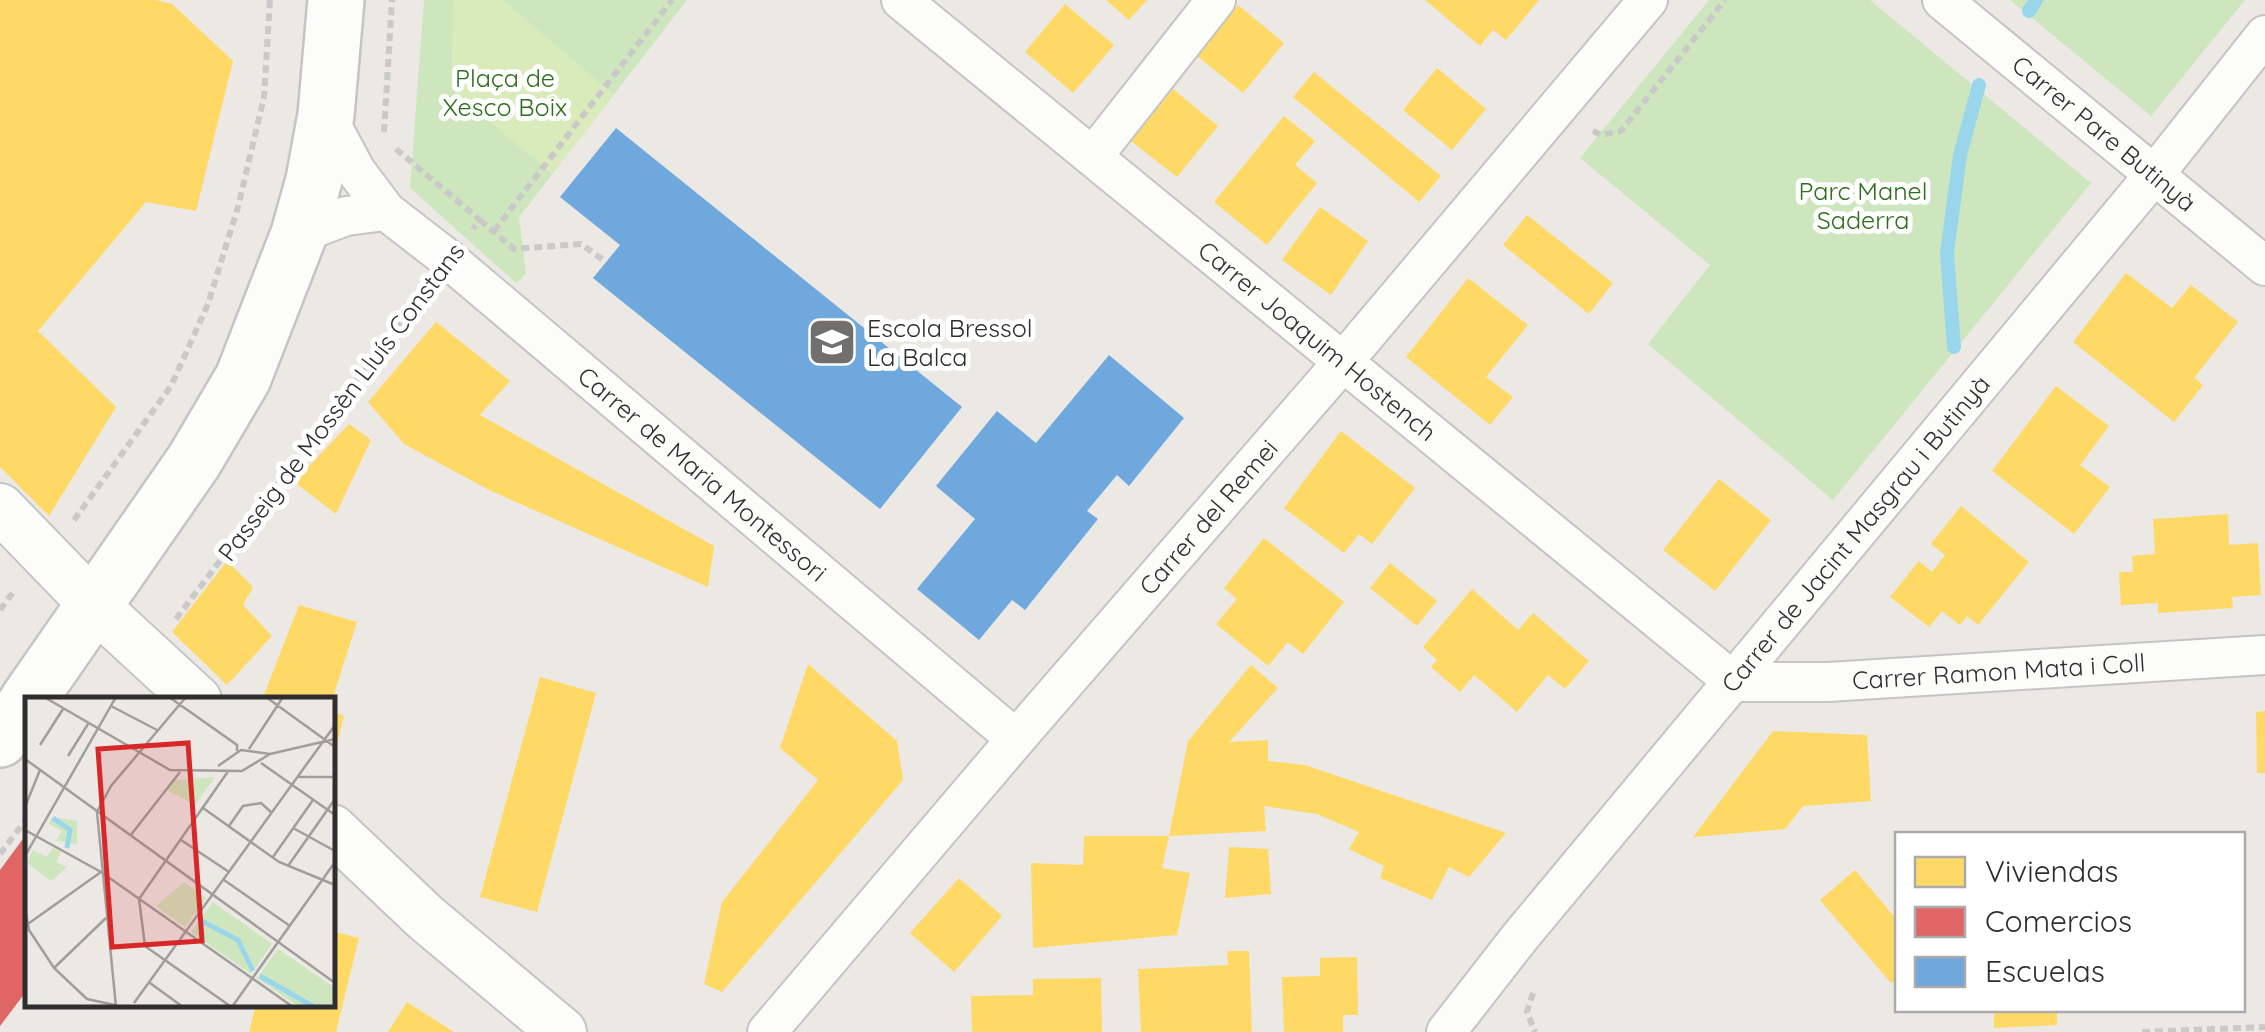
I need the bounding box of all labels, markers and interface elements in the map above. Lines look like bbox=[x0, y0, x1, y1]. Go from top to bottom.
street label: Carrer Pare Butinyà bbox=[2006, 48, 2203, 218]
park label: Plaça de Xesco Boix bbox=[443, 62, 567, 122]
park label: Parc Manel Saderra bbox=[1799, 175, 1927, 235]
street label: Carrer Joaquim Hostench bbox=[1192, 234, 1443, 447]
street label: Passeig de Mossèn Lluís Constans bbox=[211, 236, 470, 567]
place label: Escola Bressol La Balca bbox=[867, 312, 1032, 372]
school or university icon: Escola Bressol La Balca bbox=[806, 316, 858, 368]
street label: Carrer de Maria Montessori bbox=[572, 360, 833, 587]
street label: Carrer de Jacint Masgrau i Butinyà bbox=[1714, 369, 1996, 698]
street label: Carrer del Remei bbox=[1132, 433, 1284, 601]
street label: Carrer Ramon Mata i Coll bbox=[1851, 646, 2146, 695]
inset map bbox=[25, 697, 335, 1007]
legend bbox=[1895, 832, 2245, 1012]
text: Viviendas bbox=[1985, 852, 2118, 890]
text: Comercios bbox=[1985, 902, 2132, 940]
text: Escuelas bbox=[1985, 952, 2105, 990]

